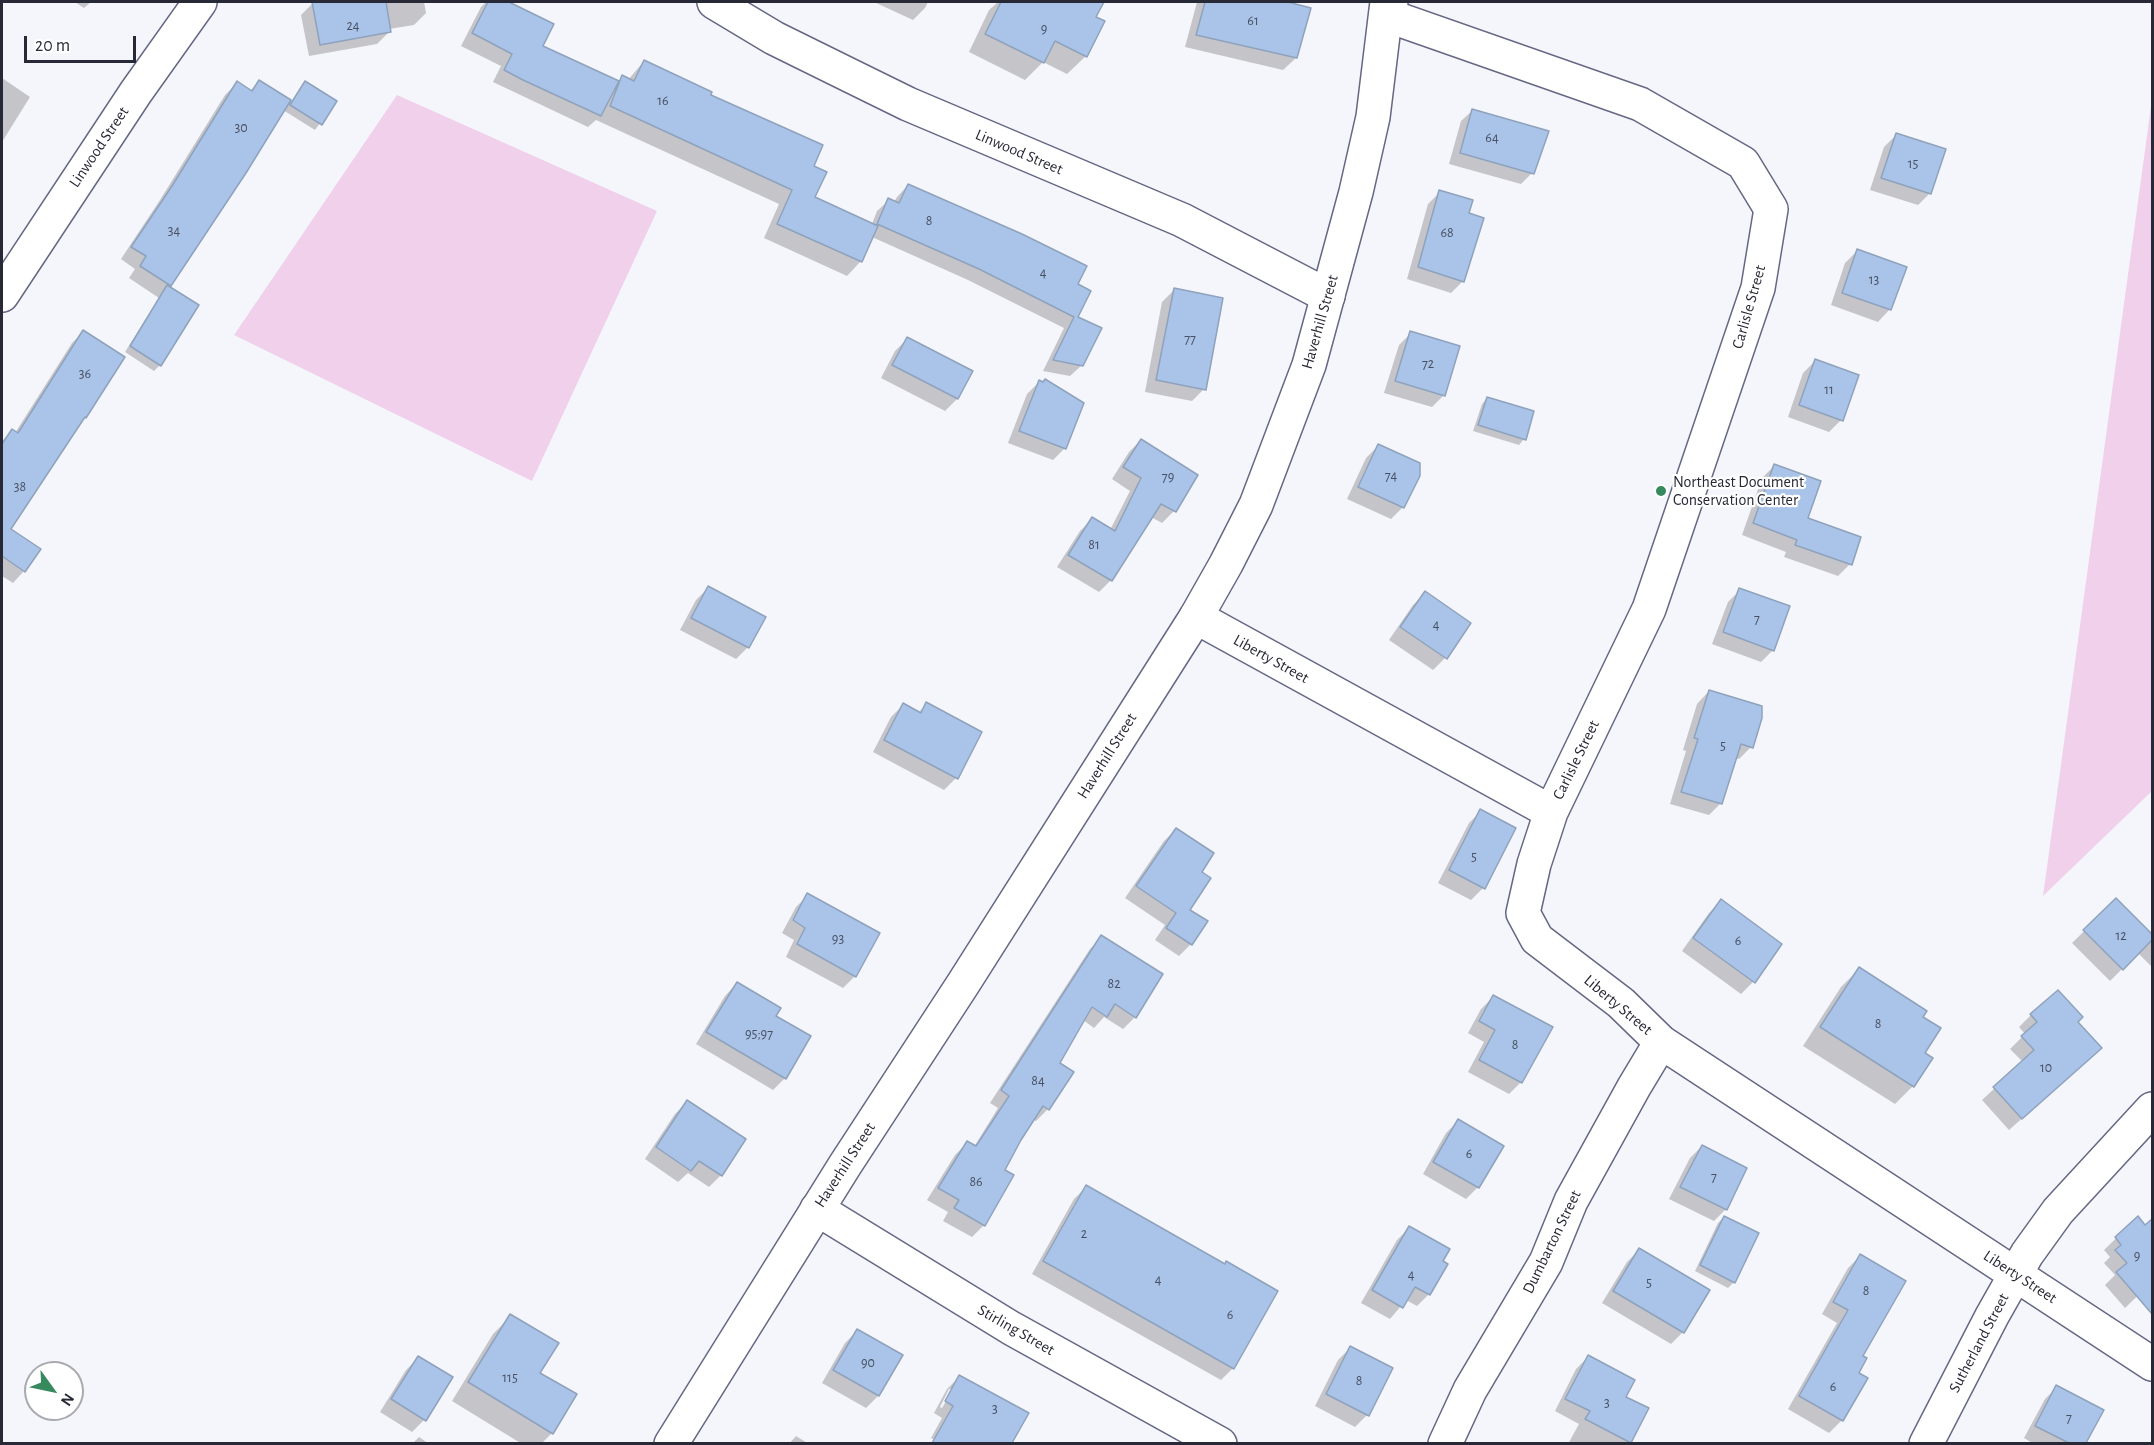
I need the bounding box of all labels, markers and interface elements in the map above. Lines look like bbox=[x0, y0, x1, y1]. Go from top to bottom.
house number: 61 bbox=[1247, 13, 1259, 29]
house number: 24 bbox=[346, 18, 360, 34]
house number: 9 bbox=[1041, 21, 1047, 37]
scale bar bbox=[27, 24, 140, 62]
text: 20 m bbox=[35, 37, 70, 55]
house number: 16 bbox=[657, 93, 669, 109]
street label: Linwood Street bbox=[65, 103, 133, 191]
house number: 30 bbox=[234, 120, 248, 136]
street label: Linwood Street bbox=[972, 125, 1066, 179]
house number: 64 bbox=[1485, 130, 1499, 146]
house number: 15 bbox=[1908, 156, 1918, 172]
house number: 8 bbox=[926, 213, 932, 229]
house number: 34 bbox=[168, 223, 180, 239]
house number: 68 bbox=[1440, 225, 1454, 241]
street label: Carlisle Street bbox=[1728, 263, 1770, 351]
house number: 4 bbox=[1040, 265, 1046, 281]
house number: 13 bbox=[1869, 272, 1879, 288]
street label: Haverhill Street bbox=[1297, 273, 1343, 371]
house number: 77 bbox=[1184, 331, 1196, 347]
house number: 72 bbox=[1422, 356, 1434, 372]
house number: 36 bbox=[79, 366, 91, 382]
house number: 11 bbox=[1824, 382, 1834, 398]
house number: 74 bbox=[1385, 468, 1397, 484]
house number: 79 bbox=[1162, 469, 1174, 485]
place label: Northeast Document Conservation Center bbox=[1673, 472, 1804, 510]
house number: 38 bbox=[14, 479, 26, 495]
marker: Northeast Document Conservation Center bbox=[1654, 484, 1668, 498]
house number: 81 bbox=[1088, 537, 1100, 553]
house number: 7 bbox=[1754, 611, 1760, 627]
house number: 4 bbox=[1433, 617, 1439, 633]
street label: Liberty Street bbox=[1230, 630, 1312, 688]
street label: Haverhill Street bbox=[1073, 710, 1141, 802]
street label: Carlisle Street bbox=[1548, 717, 1604, 803]
house number: 5 bbox=[1720, 738, 1726, 754]
house number: 5 bbox=[1471, 849, 1477, 865]
house number: 12 bbox=[2115, 928, 2127, 944]
house number: 93 bbox=[832, 931, 844, 947]
house number: 6 bbox=[1735, 933, 1741, 949]
street label: Liberty Street bbox=[1580, 971, 1656, 1039]
house number: 82 bbox=[1107, 976, 1121, 992]
house number: 8 bbox=[1875, 1016, 1881, 1032]
house number: 95;97 bbox=[745, 1026, 773, 1042]
house number: 8 bbox=[1512, 1037, 1518, 1053]
house number: 10 bbox=[2040, 1060, 2052, 1076]
house number: 84 bbox=[1031, 1073, 1045, 1089]
street label: Haverhill Street bbox=[810, 1119, 880, 1211]
house number: 6 bbox=[1466, 1146, 1472, 1162]
house number: 7 bbox=[1711, 1169, 1717, 1185]
house number: 86 bbox=[969, 1174, 983, 1190]
street label: Dumbarton Street bbox=[1519, 1187, 1585, 1297]
house number: 2 bbox=[1081, 1226, 1087, 1242]
street label: Liberty Street bbox=[1980, 1246, 2060, 1308]
house number: 9 bbox=[2134, 1248, 2140, 1264]
house number: 4 bbox=[1408, 1267, 1414, 1283]
house number: 4 bbox=[1155, 1272, 1161, 1288]
house number: 5 bbox=[1646, 1275, 1652, 1291]
house number: 8 bbox=[1863, 1283, 1869, 1299]
street label: Sutherland Street bbox=[1945, 1290, 2013, 1396]
street label: Stirling Street bbox=[974, 1300, 1058, 1360]
house number: 6 bbox=[1227, 1307, 1233, 1323]
house number: 90 bbox=[861, 1355, 875, 1371]
north arrow bbox=[24, 1361, 84, 1421]
house number: 115 bbox=[502, 1370, 518, 1386]
house number: 8 bbox=[1356, 1373, 1362, 1389]
house number: 6 bbox=[1830, 1379, 1836, 1395]
text: N bbox=[58, 1391, 77, 1409]
house number: 3 bbox=[1604, 1395, 1610, 1411]
house number: 3 bbox=[992, 1401, 998, 1417]
house number: 7 bbox=[2066, 1410, 2072, 1426]

